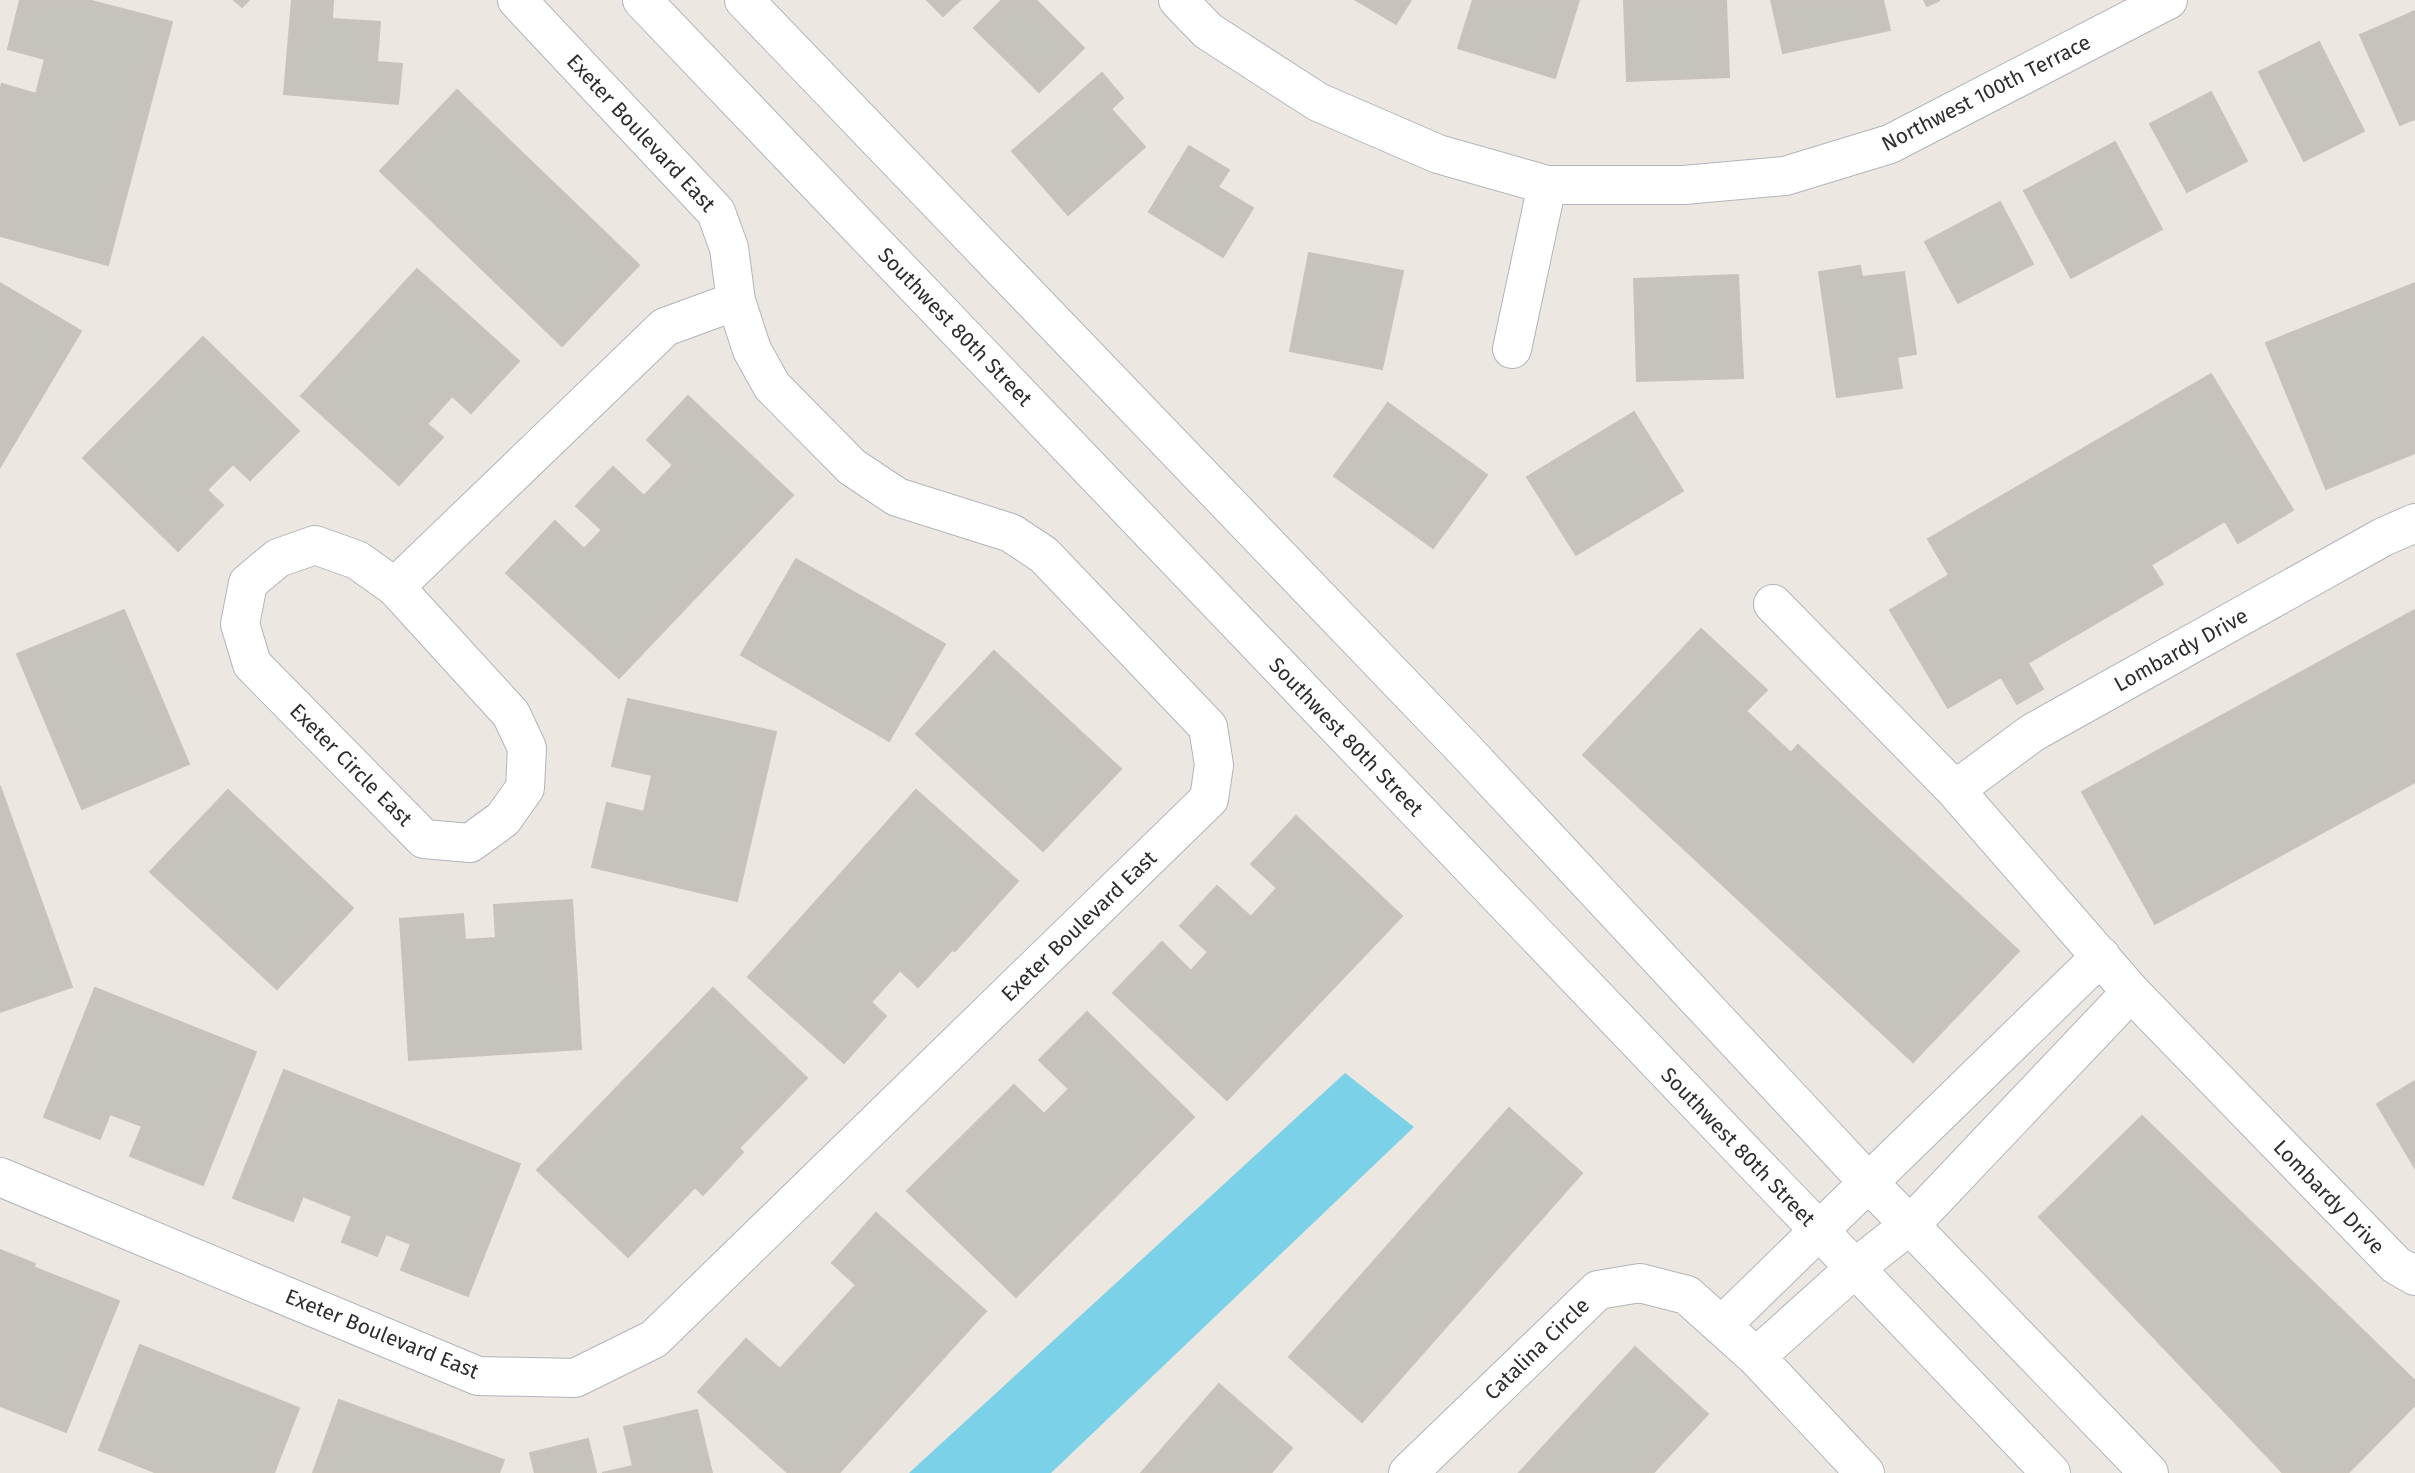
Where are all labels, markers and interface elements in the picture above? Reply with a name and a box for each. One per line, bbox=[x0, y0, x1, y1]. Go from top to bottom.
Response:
street label: Northwest 100th Terrace bbox=[1877, 29, 2095, 157]
street label: Exeter Boulevard East bbox=[561, 49, 721, 218]
street label: Southwest 80th Street bbox=[872, 242, 1038, 412]
street label: Lombardy Drive bbox=[2110, 602, 2252, 698]
street label: Southwest 80th Street bbox=[1263, 652, 1429, 822]
street label: Exeter Circle East bbox=[284, 698, 418, 832]
street label: Exeter Boulevard East bbox=[996, 845, 1163, 1007]
street label: Southwest 80th Street bbox=[1655, 1062, 1821, 1232]
street label: Lombardy Drive bbox=[2268, 1134, 2390, 1260]
street label: Exeter Boulevard East bbox=[281, 1283, 483, 1385]
street label: Catalina Circle bbox=[1479, 1293, 1595, 1405]

